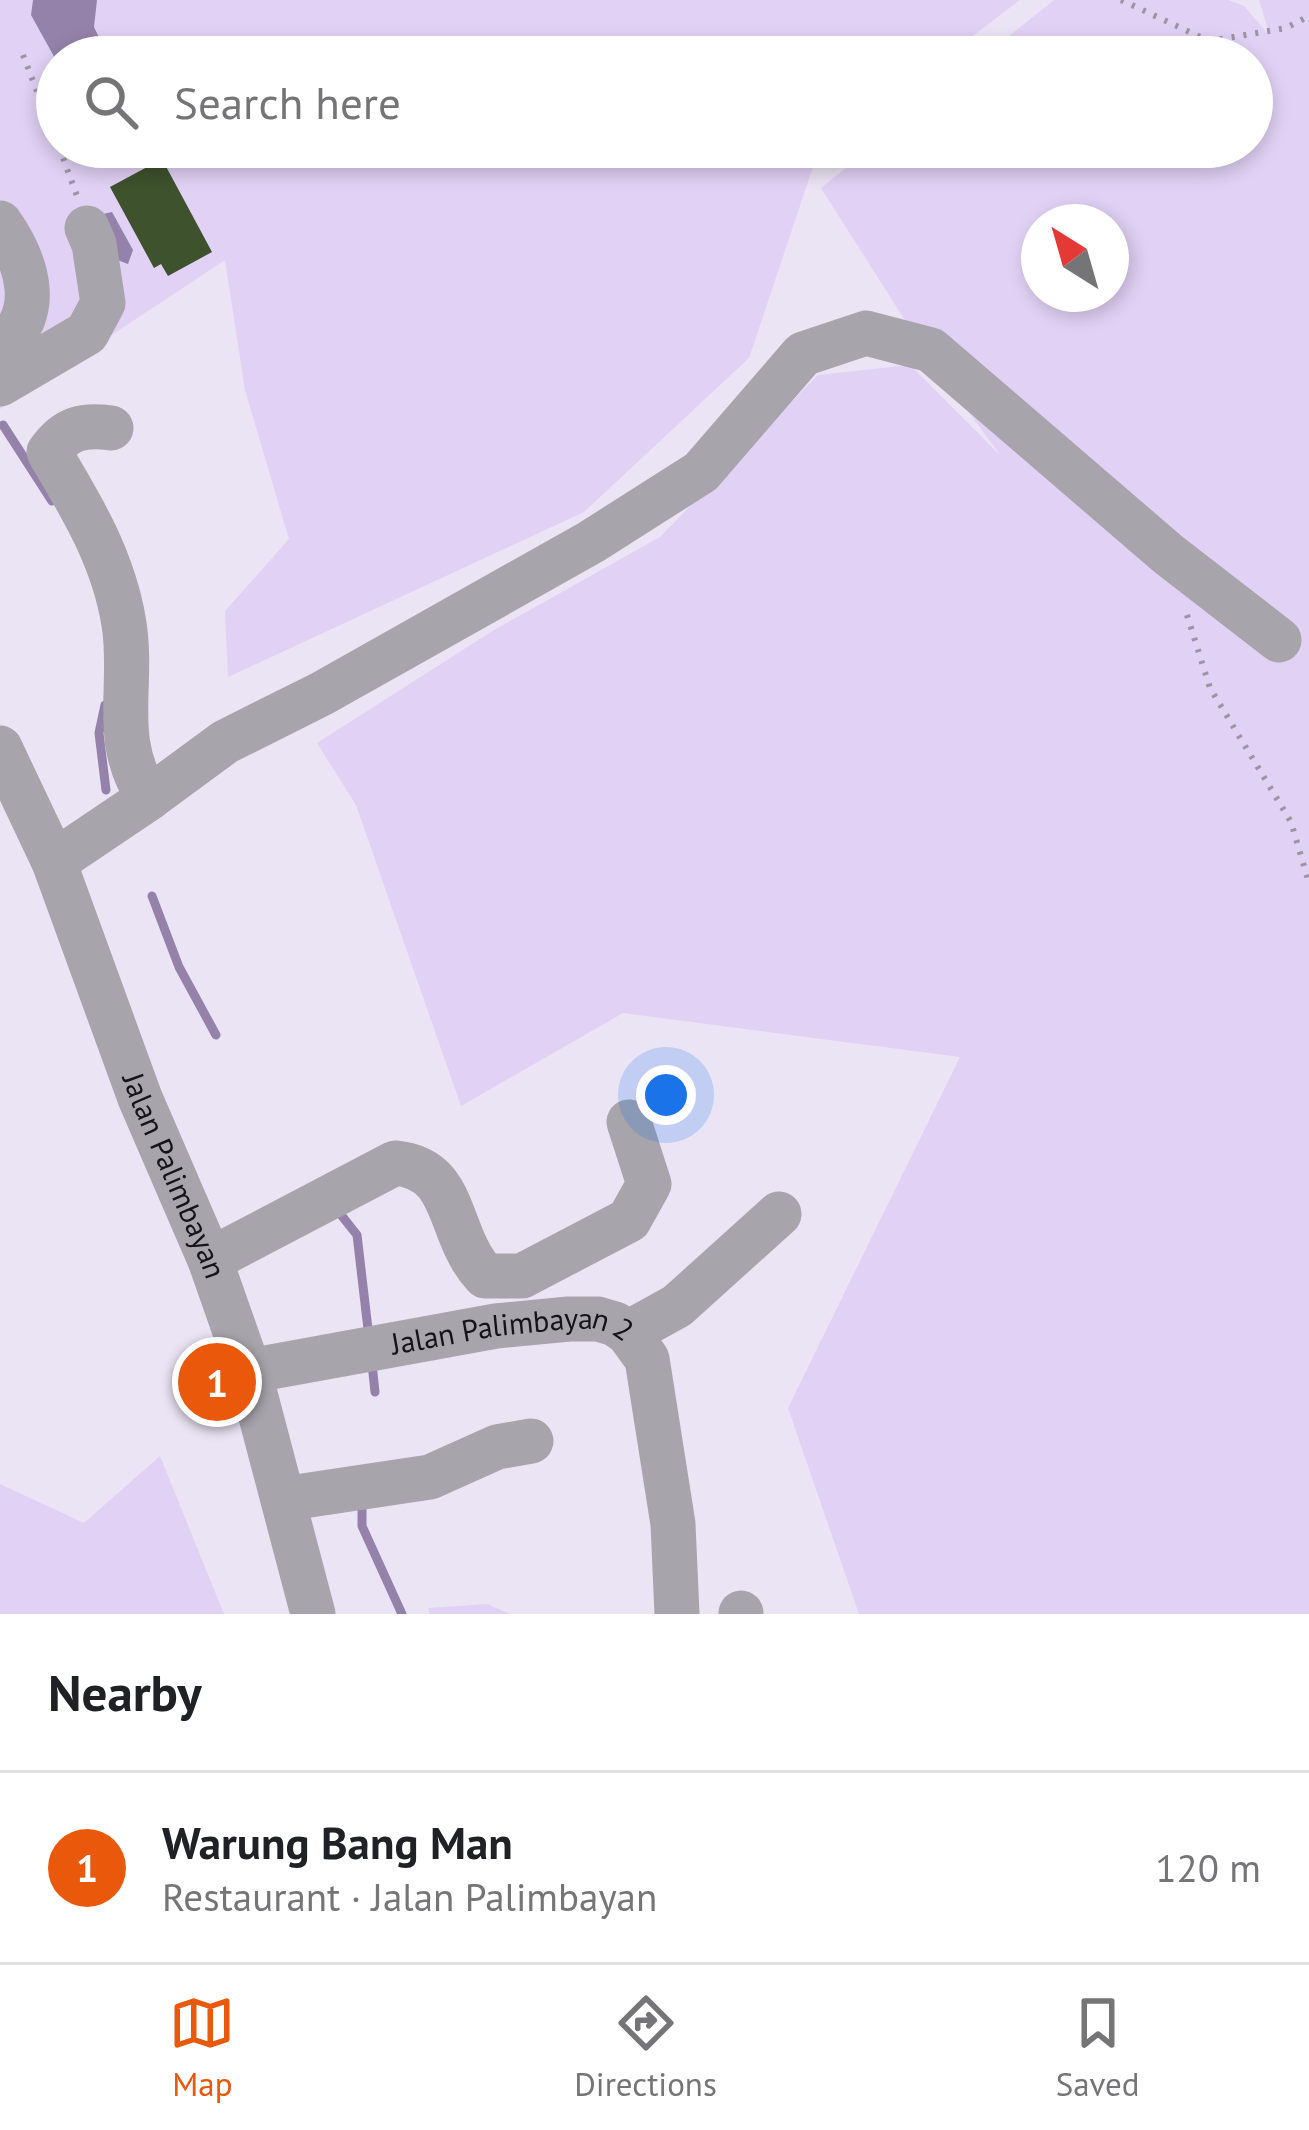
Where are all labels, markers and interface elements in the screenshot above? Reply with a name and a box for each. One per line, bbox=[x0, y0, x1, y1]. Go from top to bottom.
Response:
search box bbox=[36, 36, 1273, 168]
icon: search bbox=[78, 69, 144, 135]
text: Search here bbox=[174, 73, 401, 131]
north arrow bbox=[1021, 204, 1129, 312]
street label: Jalan Palimbayan bbox=[114, 1065, 236, 1283]
your location bbox=[636, 1065, 696, 1125]
street label: Jalan Palimbayan 2 bbox=[386, 1297, 642, 1363]
pin: 1 bbox=[178, 1337, 256, 1427]
text: Nearby bbox=[48, 1659, 202, 1725]
text: Warung Bang Man bbox=[162, 1813, 513, 1871]
text: 1 bbox=[76, 1842, 98, 1893]
text: 120 m bbox=[1155, 1842, 1261, 1893]
text: Restaurant · Jalan Palimbayan bbox=[162, 1871, 657, 1922]
tab: Map bbox=[169, 1990, 235, 2105]
tab: Directions bbox=[574, 1990, 717, 2105]
tab: Saved bbox=[1056, 1990, 1140, 2105]

